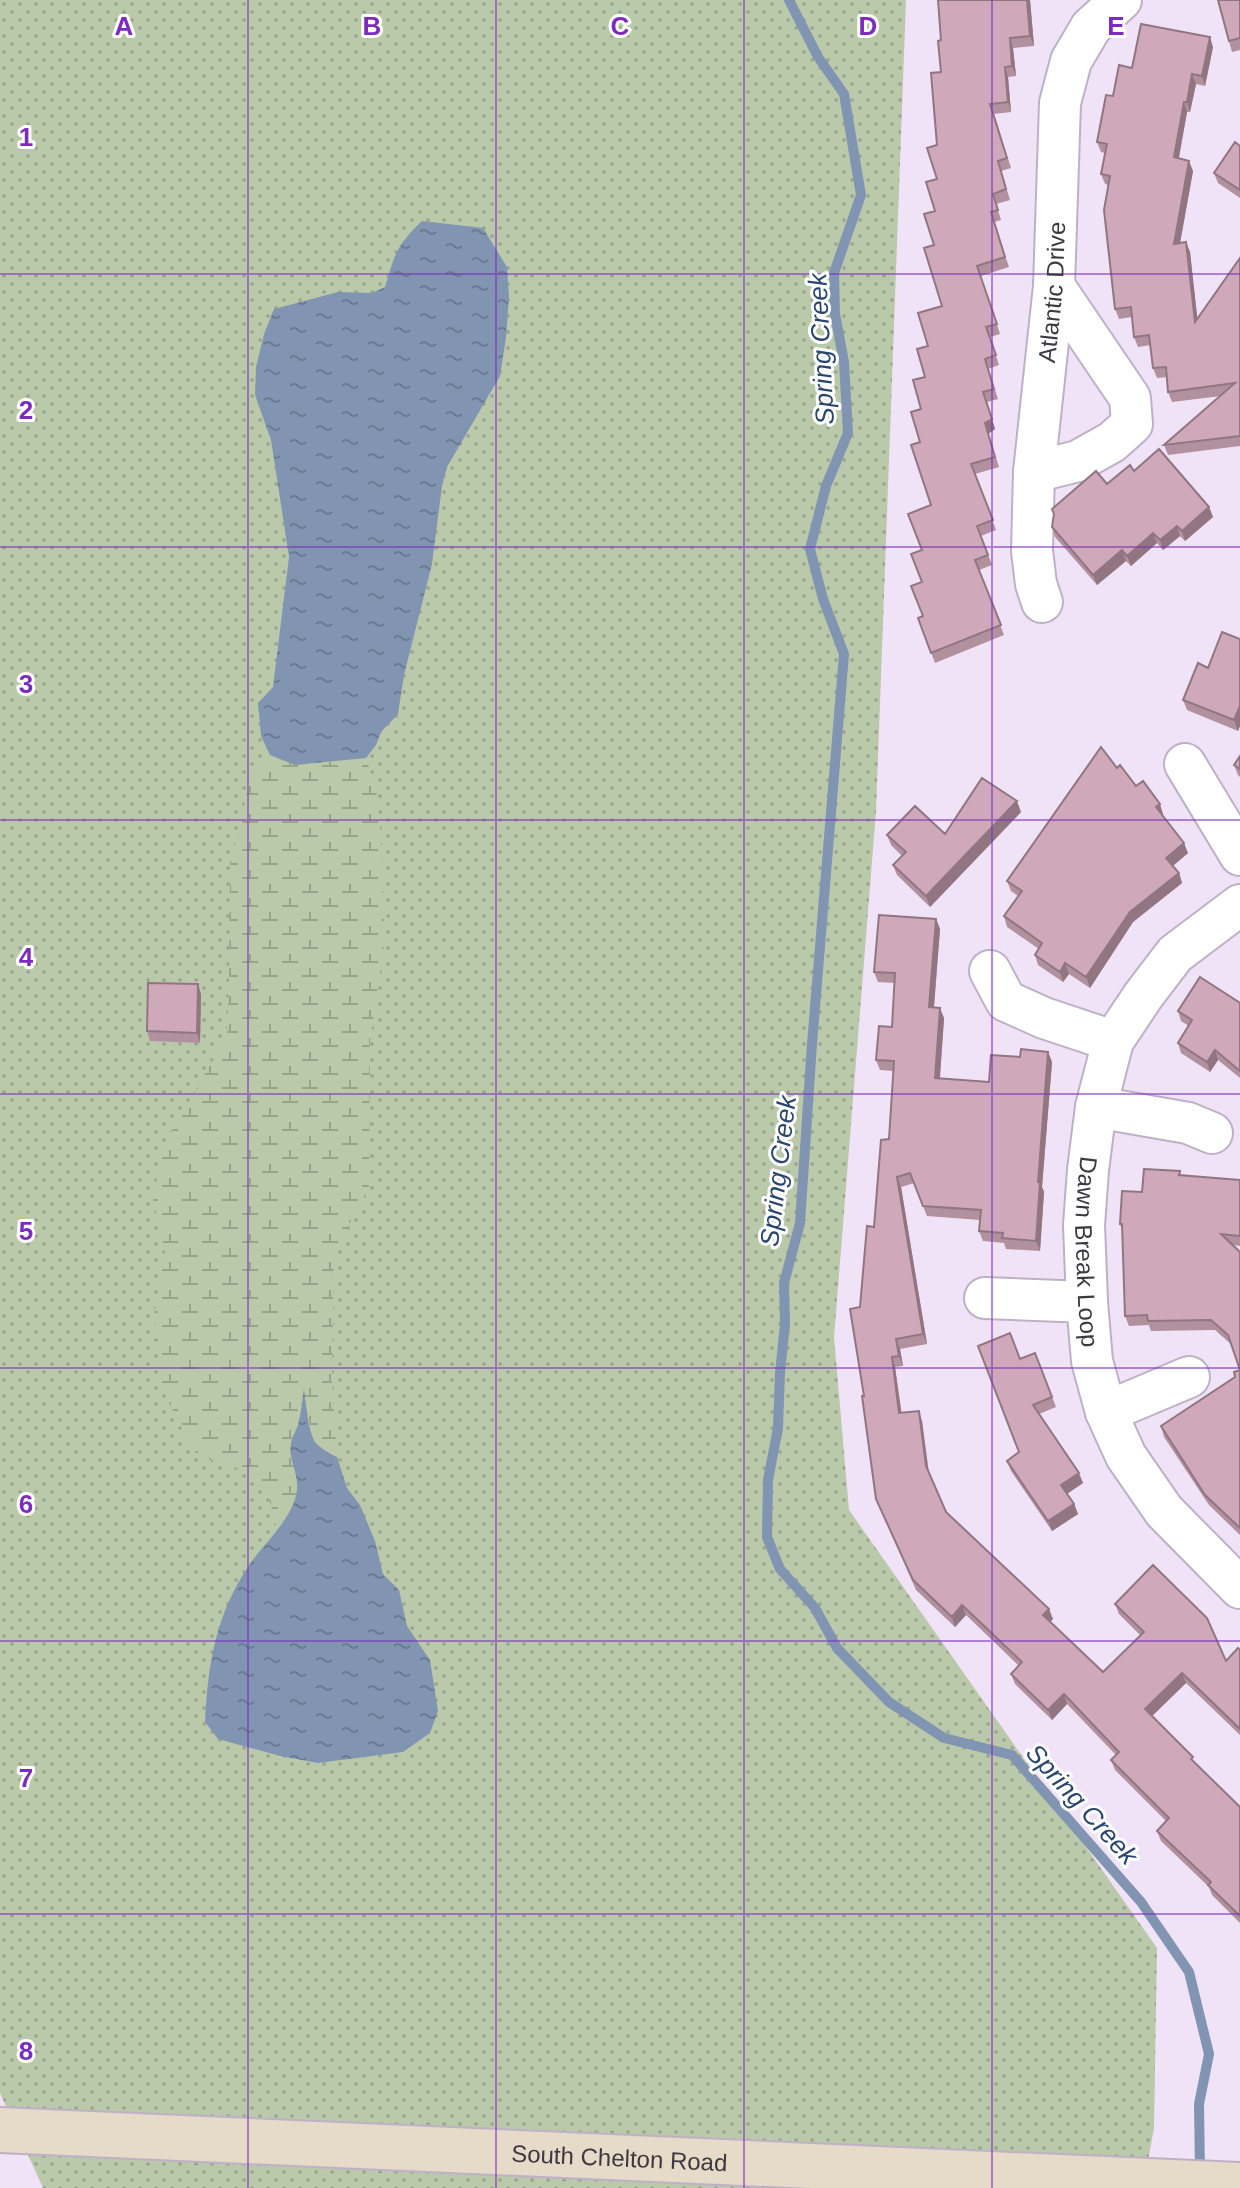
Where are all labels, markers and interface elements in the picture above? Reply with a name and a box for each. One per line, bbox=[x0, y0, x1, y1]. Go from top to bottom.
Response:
text: A bbox=[115, 11, 134, 41]
text: B bbox=[363, 11, 381, 41]
text: C bbox=[611, 11, 630, 41]
text: D bbox=[859, 11, 877, 41]
text: E bbox=[1107, 11, 1125, 41]
text: 1 bbox=[19, 122, 33, 152]
street label: Atlantic Drive bbox=[1032, 221, 1070, 364]
water label: Spring Creek bbox=[802, 270, 840, 426]
text: 2 bbox=[19, 395, 33, 425]
text: 3 bbox=[19, 669, 33, 699]
text: 4 bbox=[19, 942, 34, 972]
water label: Spring Creek bbox=[754, 1092, 802, 1248]
street label: Dawn Break Loop bbox=[1070, 1155, 1104, 1348]
text: 5 bbox=[19, 1216, 33, 1246]
text: 6 bbox=[19, 1489, 33, 1519]
water label: Spring Creek bbox=[1020, 1738, 1145, 1872]
text: 7 bbox=[19, 1763, 33, 1793]
text: 8 bbox=[19, 2036, 33, 2066]
street label: South Chelton Road bbox=[511, 2139, 728, 2176]

